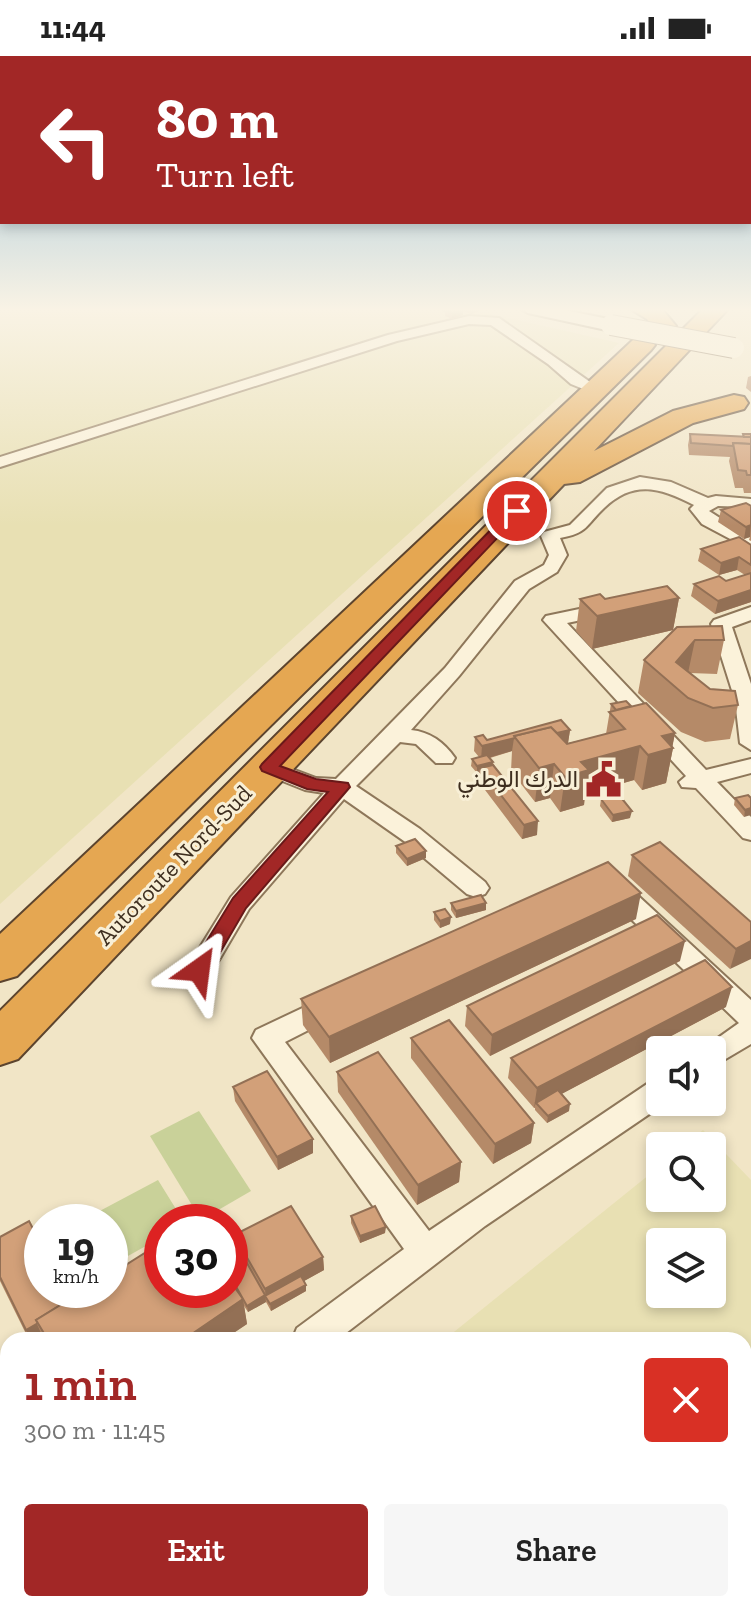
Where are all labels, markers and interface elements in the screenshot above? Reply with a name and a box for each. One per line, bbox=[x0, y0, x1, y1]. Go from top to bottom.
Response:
text: 11:44 bbox=[40, 10, 106, 46]
text: 80 m bbox=[156, 85, 278, 152]
icon: left bbox=[24, 88, 128, 192]
text: Turn left bbox=[156, 153, 294, 196]
pin bbox=[483, 477, 551, 545]
icon: arrive bbox=[495, 489, 539, 533]
public building icon: الدرك الوطني bbox=[585, 760, 623, 798]
place label: الدرك الوطني bbox=[457, 764, 578, 798]
street label: Autoroute Nord-Sud bbox=[90, 779, 258, 951]
position arrow bbox=[157, 928, 241, 1012]
map controls bbox=[646, 1036, 726, 1308]
button: sound bbox=[646, 1036, 726, 1116]
button: search bbox=[646, 1132, 726, 1212]
speed limit sign: 30 bbox=[144, 1204, 248, 1308]
text: 19 bbox=[57, 1222, 95, 1270]
button: layers bbox=[646, 1228, 726, 1308]
text: km/h bbox=[53, 1264, 99, 1288]
text: 1 min bbox=[24, 1355, 137, 1412]
button: close bbox=[644, 1358, 728, 1442]
text: 300 m · 11:45 bbox=[24, 1414, 166, 1446]
button: Exit bbox=[24, 1504, 368, 1596]
button: Share bbox=[384, 1504, 728, 1596]

